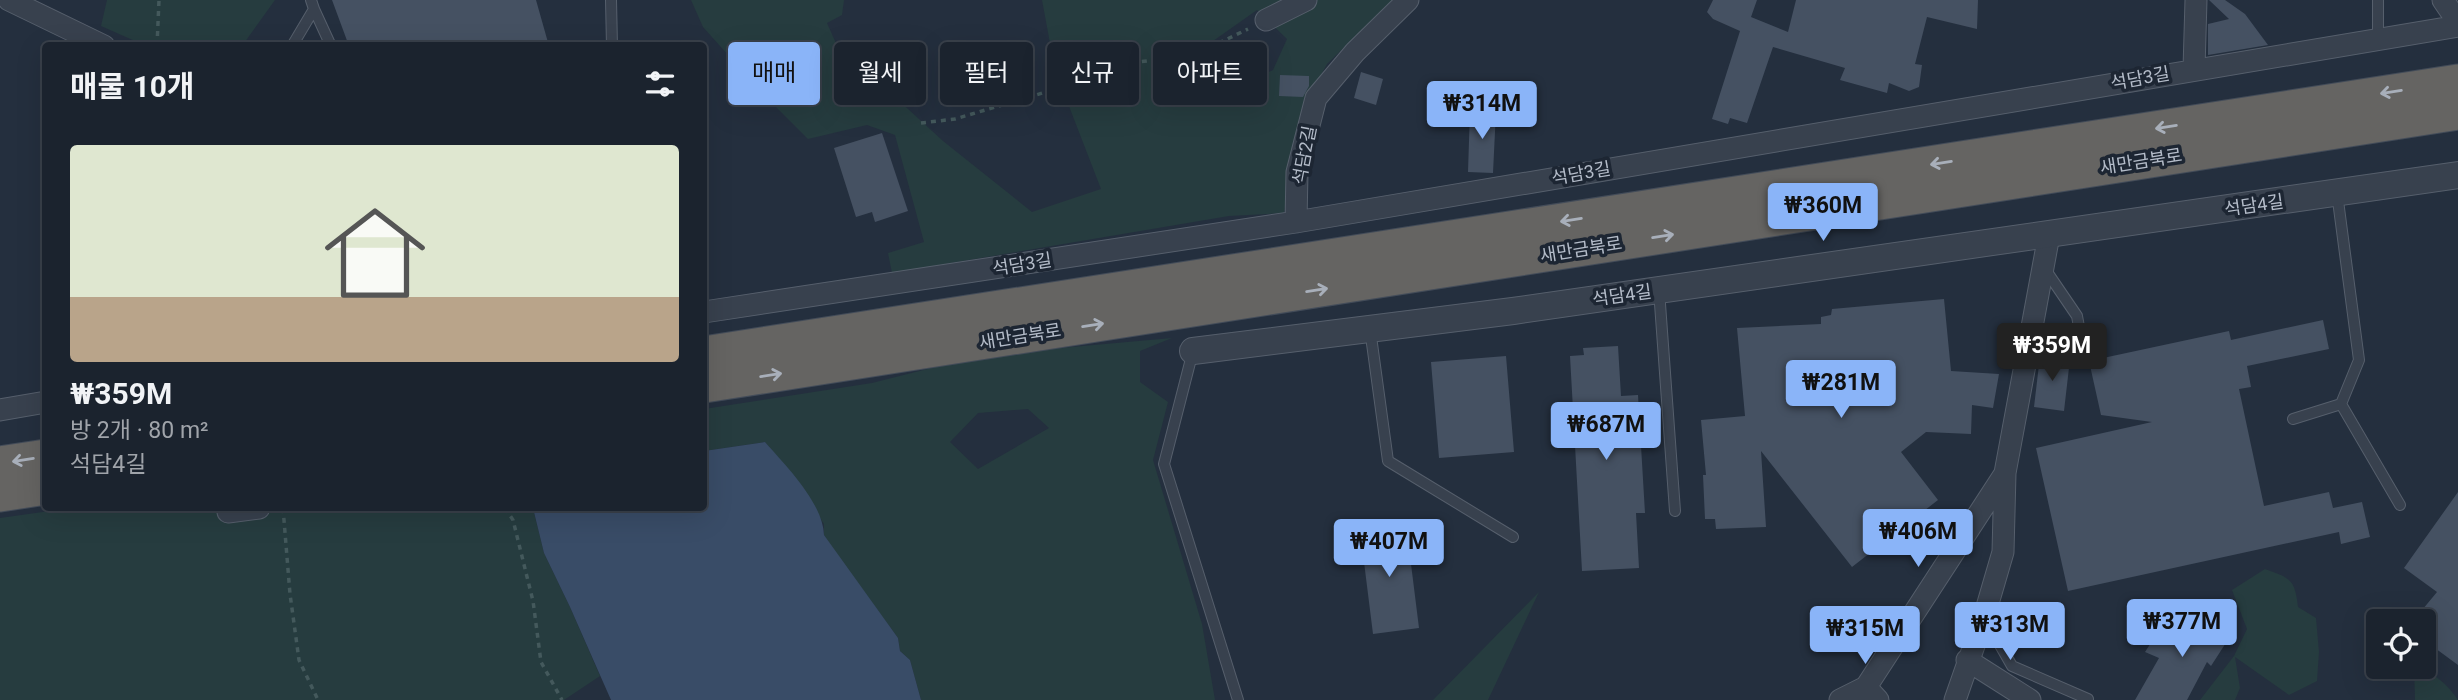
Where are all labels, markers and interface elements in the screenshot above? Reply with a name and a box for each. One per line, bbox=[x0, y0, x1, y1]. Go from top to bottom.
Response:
chip: 매매 bbox=[728, 42, 820, 105]
chip: 월세 bbox=[834, 42, 926, 105]
chip: 필터 bbox=[940, 42, 1033, 105]
chip: 신규 bbox=[1047, 42, 1139, 105]
chip: 아파트 bbox=[1153, 42, 1267, 105]
street label: 석담3길 bbox=[2109, 62, 2171, 94]
icon: filters bbox=[641, 65, 679, 103]
text: 매물 10개 bbox=[70, 69, 195, 104]
pin: ₩314M bbox=[1433, 82, 1531, 141]
one-way arrow bbox=[2380, 86, 2402, 99]
text: ₩314M bbox=[1443, 90, 1521, 117]
one-way arrow bbox=[2155, 121, 2178, 134]
street label: 석담2길 bbox=[1288, 124, 1320, 186]
street label: 새만금북로 bbox=[2098, 144, 2184, 178]
one-way arrow bbox=[1930, 156, 1953, 169]
street label: 석담3길 bbox=[1550, 157, 1612, 189]
pin: ₩360M bbox=[1774, 184, 1872, 243]
icon: home bbox=[312, 190, 438, 316]
street label: 석담4길 bbox=[2223, 190, 2285, 220]
text: ₩360M bbox=[1784, 192, 1862, 219]
one-way arrow bbox=[1560, 214, 1583, 227]
one-way arrow bbox=[1651, 229, 1674, 242]
street label: 새만금북로 bbox=[1538, 232, 1624, 266]
street label: 석담3길 bbox=[991, 249, 1053, 279]
street label: 석담4길 bbox=[1591, 280, 1653, 310]
one-way arrow bbox=[1305, 283, 1328, 296]
one-way arrow bbox=[1081, 318, 1103, 331]
street label: 새만금북로 bbox=[977, 319, 1063, 353]
pin: ₩359M bbox=[2003, 324, 2101, 383]
text: ₩359M bbox=[2013, 332, 2091, 359]
pin: ₩281M bbox=[1792, 360, 1890, 420]
one-way arrow bbox=[759, 368, 782, 381]
text: ₩281M bbox=[1802, 369, 1880, 396]
text: ₩359M bbox=[70, 376, 172, 411]
pin: ₩687M bbox=[1557, 402, 1655, 462]
text: ₩687M bbox=[1567, 411, 1645, 438]
text: 방 2개 · 80 m² bbox=[70, 417, 209, 444]
text: 석담4길 bbox=[70, 451, 146, 478]
one-way arrow bbox=[12, 454, 35, 467]
pin: ₩406M bbox=[1869, 510, 1967, 569]
text: ₩406M bbox=[1879, 518, 1957, 545]
pin: ₩407M bbox=[1340, 520, 1438, 579]
text: ₩407M bbox=[1350, 528, 1428, 555]
pin: ₩377M bbox=[2133, 600, 2231, 659]
pin: ₩313M bbox=[1961, 602, 2059, 662]
pin: ₩315M bbox=[1816, 606, 1914, 666]
text: ₩377M bbox=[2143, 608, 2221, 635]
map controls bbox=[2366, 609, 2436, 679]
button: locate bbox=[2366, 609, 2436, 679]
text: ₩313M bbox=[1971, 611, 2049, 638]
text: ₩315M bbox=[1826, 615, 1904, 642]

